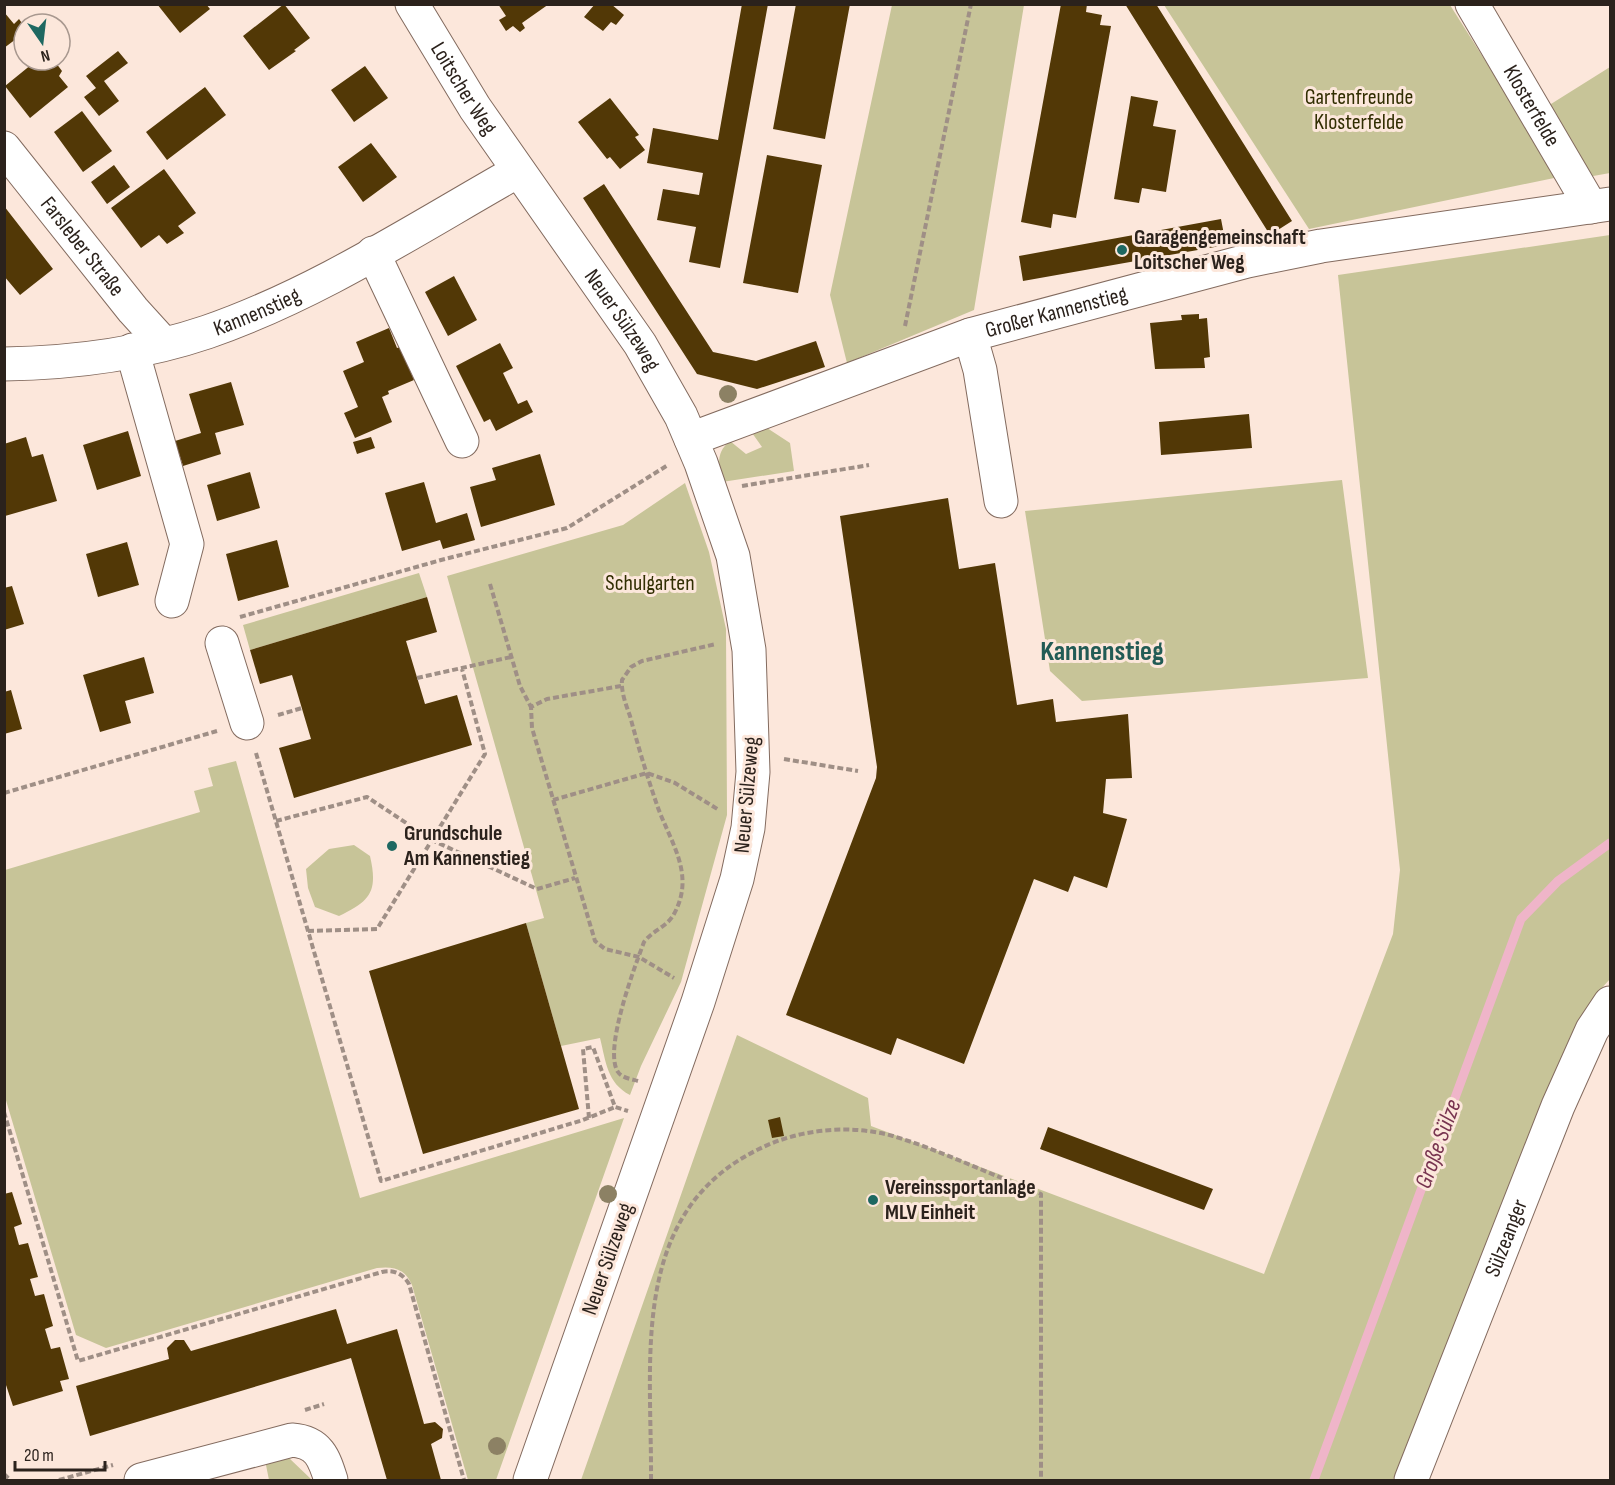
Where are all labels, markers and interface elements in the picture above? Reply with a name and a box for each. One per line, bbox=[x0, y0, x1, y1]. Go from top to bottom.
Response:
north arrow bbox=[12, 12, 72, 72]
street label: Loitscher Weg bbox=[425, 37, 503, 140]
text: N bbox=[39, 45, 52, 65]
street label: Klosterfelde bbox=[1497, 60, 1566, 151]
park label: Gartenfreunde Klosterfelde bbox=[1305, 84, 1413, 136]
street label: Farsleber Straße bbox=[35, 191, 130, 302]
place label: Garagengemeinschaft Loitscher Weg bbox=[1134, 224, 1306, 276]
marker: Garagengemeinschaft Loitscher Weg bbox=[1115, 243, 1129, 257]
street label: Neuer Sülzeweg bbox=[578, 264, 666, 376]
street label: Großer Kannenstieg bbox=[982, 280, 1130, 344]
street label: Kannenstieg bbox=[210, 281, 305, 342]
park label: Schulgarten bbox=[605, 570, 695, 597]
district label: Kannenstieg bbox=[1040, 635, 1164, 668]
street label: Neuer Sülzeweg bbox=[728, 735, 766, 854]
place label: Grundschule Am Kannenstieg bbox=[403, 820, 530, 872]
marker: Grundschule Am Kannenstieg bbox=[385, 839, 399, 853]
water label: Große Sülze bbox=[1409, 1096, 1467, 1192]
place label: Vereinssportanlage MLV Einheit bbox=[885, 1174, 1036, 1226]
marker: Vereinssportanlage MLV Einheit bbox=[866, 1193, 880, 1207]
street label: Sülzeanger bbox=[1479, 1195, 1533, 1281]
street label: Neuer Sülzeweg bbox=[576, 1199, 640, 1319]
scale bar bbox=[15, 1434, 105, 1472]
text: 20 m bbox=[24, 1445, 54, 1466]

